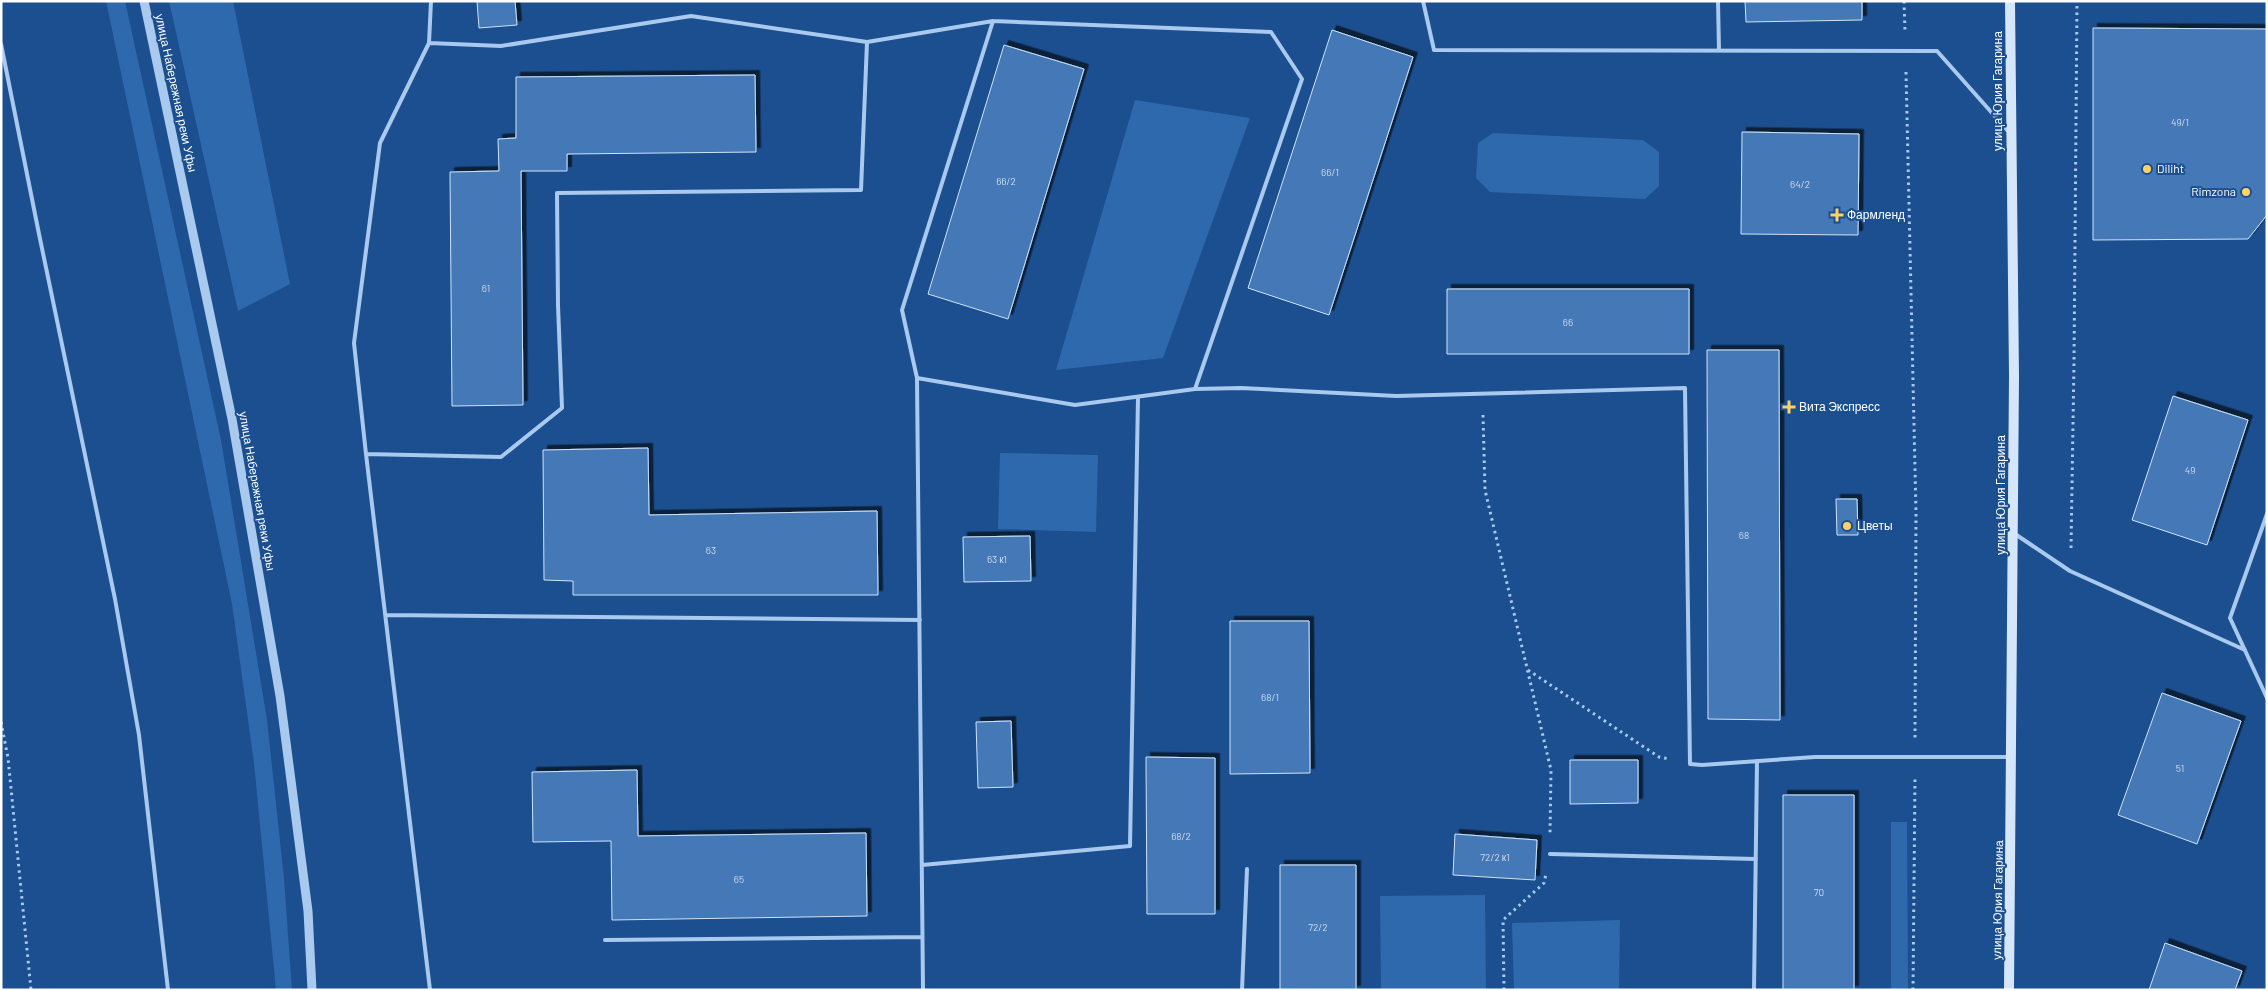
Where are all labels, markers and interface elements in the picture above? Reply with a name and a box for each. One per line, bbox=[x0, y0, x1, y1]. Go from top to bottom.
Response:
street label: улица Набережная реки Уфы bbox=[152, 12, 201, 173]
street label: улица Юрия Гагарина bbox=[1990, 31, 2005, 151]
house number: 49/1 bbox=[2171, 116, 2189, 128]
place label: Diliht bbox=[2157, 161, 2184, 175]
marker: Diliht bbox=[2141, 163, 2153, 175]
house number: 66/1 bbox=[1321, 166, 1339, 178]
house number: 66/2 bbox=[996, 175, 1016, 187]
house number: 64/2 bbox=[1790, 178, 1810, 190]
place label: Rimzona bbox=[2191, 184, 2236, 198]
marker: Rimzona bbox=[2240, 186, 2252, 198]
place label: Фармленд bbox=[1847, 207, 1905, 222]
marker: Фармленд bbox=[1831, 209, 1843, 221]
house number: 61 bbox=[482, 282, 490, 294]
house number: 66 bbox=[1563, 316, 1573, 328]
place label: Вита Экспресс bbox=[1799, 399, 1880, 414]
marker: Вита Экспресс bbox=[1783, 401, 1795, 413]
street label: улица Набережная реки Уфы bbox=[236, 410, 279, 572]
street label: улица Юрия Гагарина bbox=[1993, 435, 2008, 555]
house number: 49 bbox=[2185, 464, 2195, 476]
place label: Цветы bbox=[1857, 518, 1893, 533]
marker: Цветы bbox=[1841, 520, 1853, 532]
house number: 68 bbox=[1739, 529, 1749, 541]
house number: 63 bbox=[706, 544, 716, 556]
house number: 63 к1 bbox=[987, 553, 1007, 565]
house number: 68/1 bbox=[1261, 691, 1279, 703]
house number: 51 bbox=[2176, 762, 2184, 774]
house number: 68/2 bbox=[1171, 830, 1191, 842]
street label: улица Юрия Гагарина bbox=[1989, 840, 2006, 960]
house number: 72/2 к1 bbox=[1480, 851, 1510, 863]
house number: 65 bbox=[734, 873, 744, 885]
house number: 70 bbox=[1814, 886, 1824, 898]
house number: 72/2 bbox=[1308, 921, 1328, 933]

